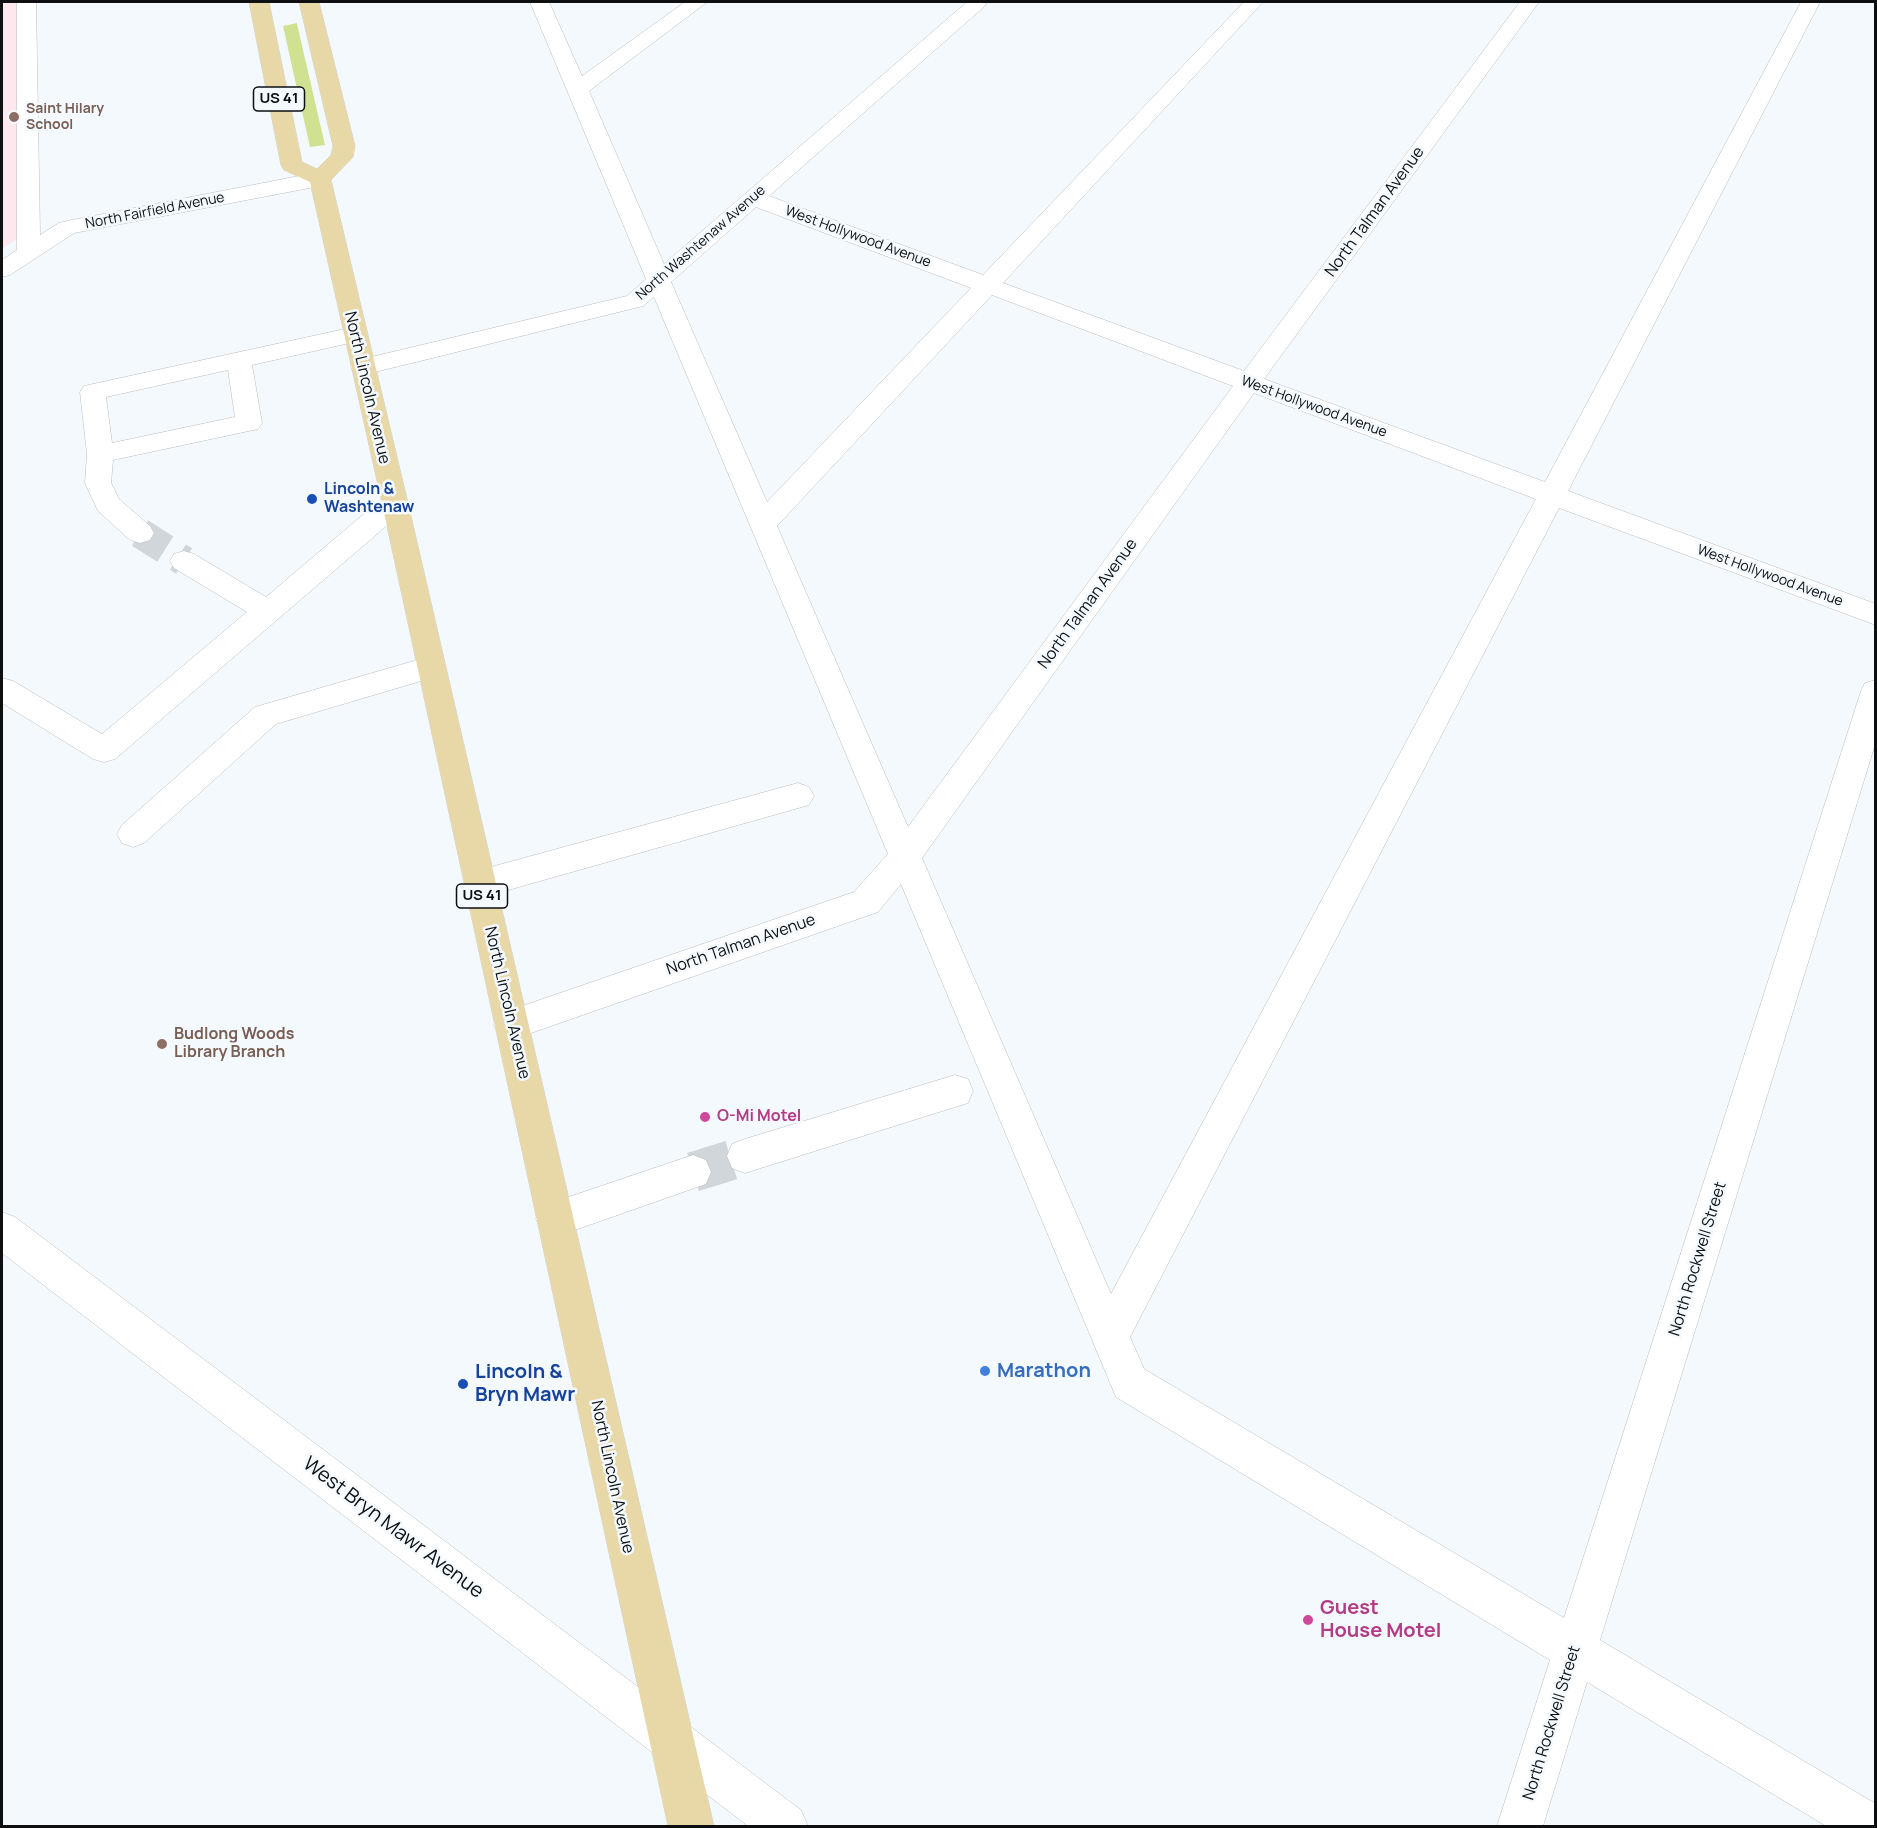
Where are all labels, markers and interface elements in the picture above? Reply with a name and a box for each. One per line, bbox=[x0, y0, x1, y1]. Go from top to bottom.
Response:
road number: US 41 bbox=[254, 87, 304, 111]
place label: Saint Hilary School bbox=[26, 101, 104, 134]
marker: Saint Hilary School bbox=[7, 110, 21, 124]
street label: North Talman Avenue bbox=[1321, 143, 1429, 281]
street label: North Washtenaw Avenue bbox=[633, 182, 769, 304]
street label: North Fairfield Avenue bbox=[84, 189, 226, 233]
street label: West Hollywood Avenue bbox=[783, 203, 933, 271]
street label: North Lincoln Avenue bbox=[340, 310, 394, 466]
street label: West Hollywood Avenue bbox=[1239, 373, 1389, 441]
place label: Lincoln & Washtenaw bbox=[324, 480, 414, 518]
marker: Lincoln & Washtenaw bbox=[305, 492, 319, 506]
street label: North Talman Avenue bbox=[1034, 535, 1142, 673]
street label: West Hollywood Avenue bbox=[1695, 542, 1845, 610]
road number: US 41 bbox=[456, 884, 508, 908]
street label: North Talman Avenue bbox=[664, 910, 818, 980]
street label: North Lincoln Avenue bbox=[480, 925, 534, 1081]
place label: Budlong Woods Library Branch bbox=[174, 1025, 294, 1063]
marker: Budlong Woods Library Branch bbox=[155, 1037, 169, 1051]
place label: O-Mi Motel bbox=[717, 1107, 801, 1127]
marker: O-Mi Motel bbox=[698, 1110, 712, 1124]
street label: North Rockwell Street bbox=[1665, 1179, 1731, 1339]
place label: Marathon bbox=[997, 1359, 1091, 1383]
place label: Lincoln & Bryn Mawr bbox=[475, 1360, 575, 1407]
marker: Marathon bbox=[978, 1364, 992, 1378]
marker: Lincoln & Bryn Mawr bbox=[456, 1377, 470, 1391]
street label: North Lincoln Avenue bbox=[586, 1399, 638, 1555]
street label: West Bryn Mawr Avenue bbox=[298, 1452, 488, 1604]
place label: Guest House Motel bbox=[1320, 1596, 1441, 1643]
marker: Guest House Motel bbox=[1301, 1613, 1315, 1627]
street label: North Rockwell Street bbox=[1519, 1643, 1585, 1803]

